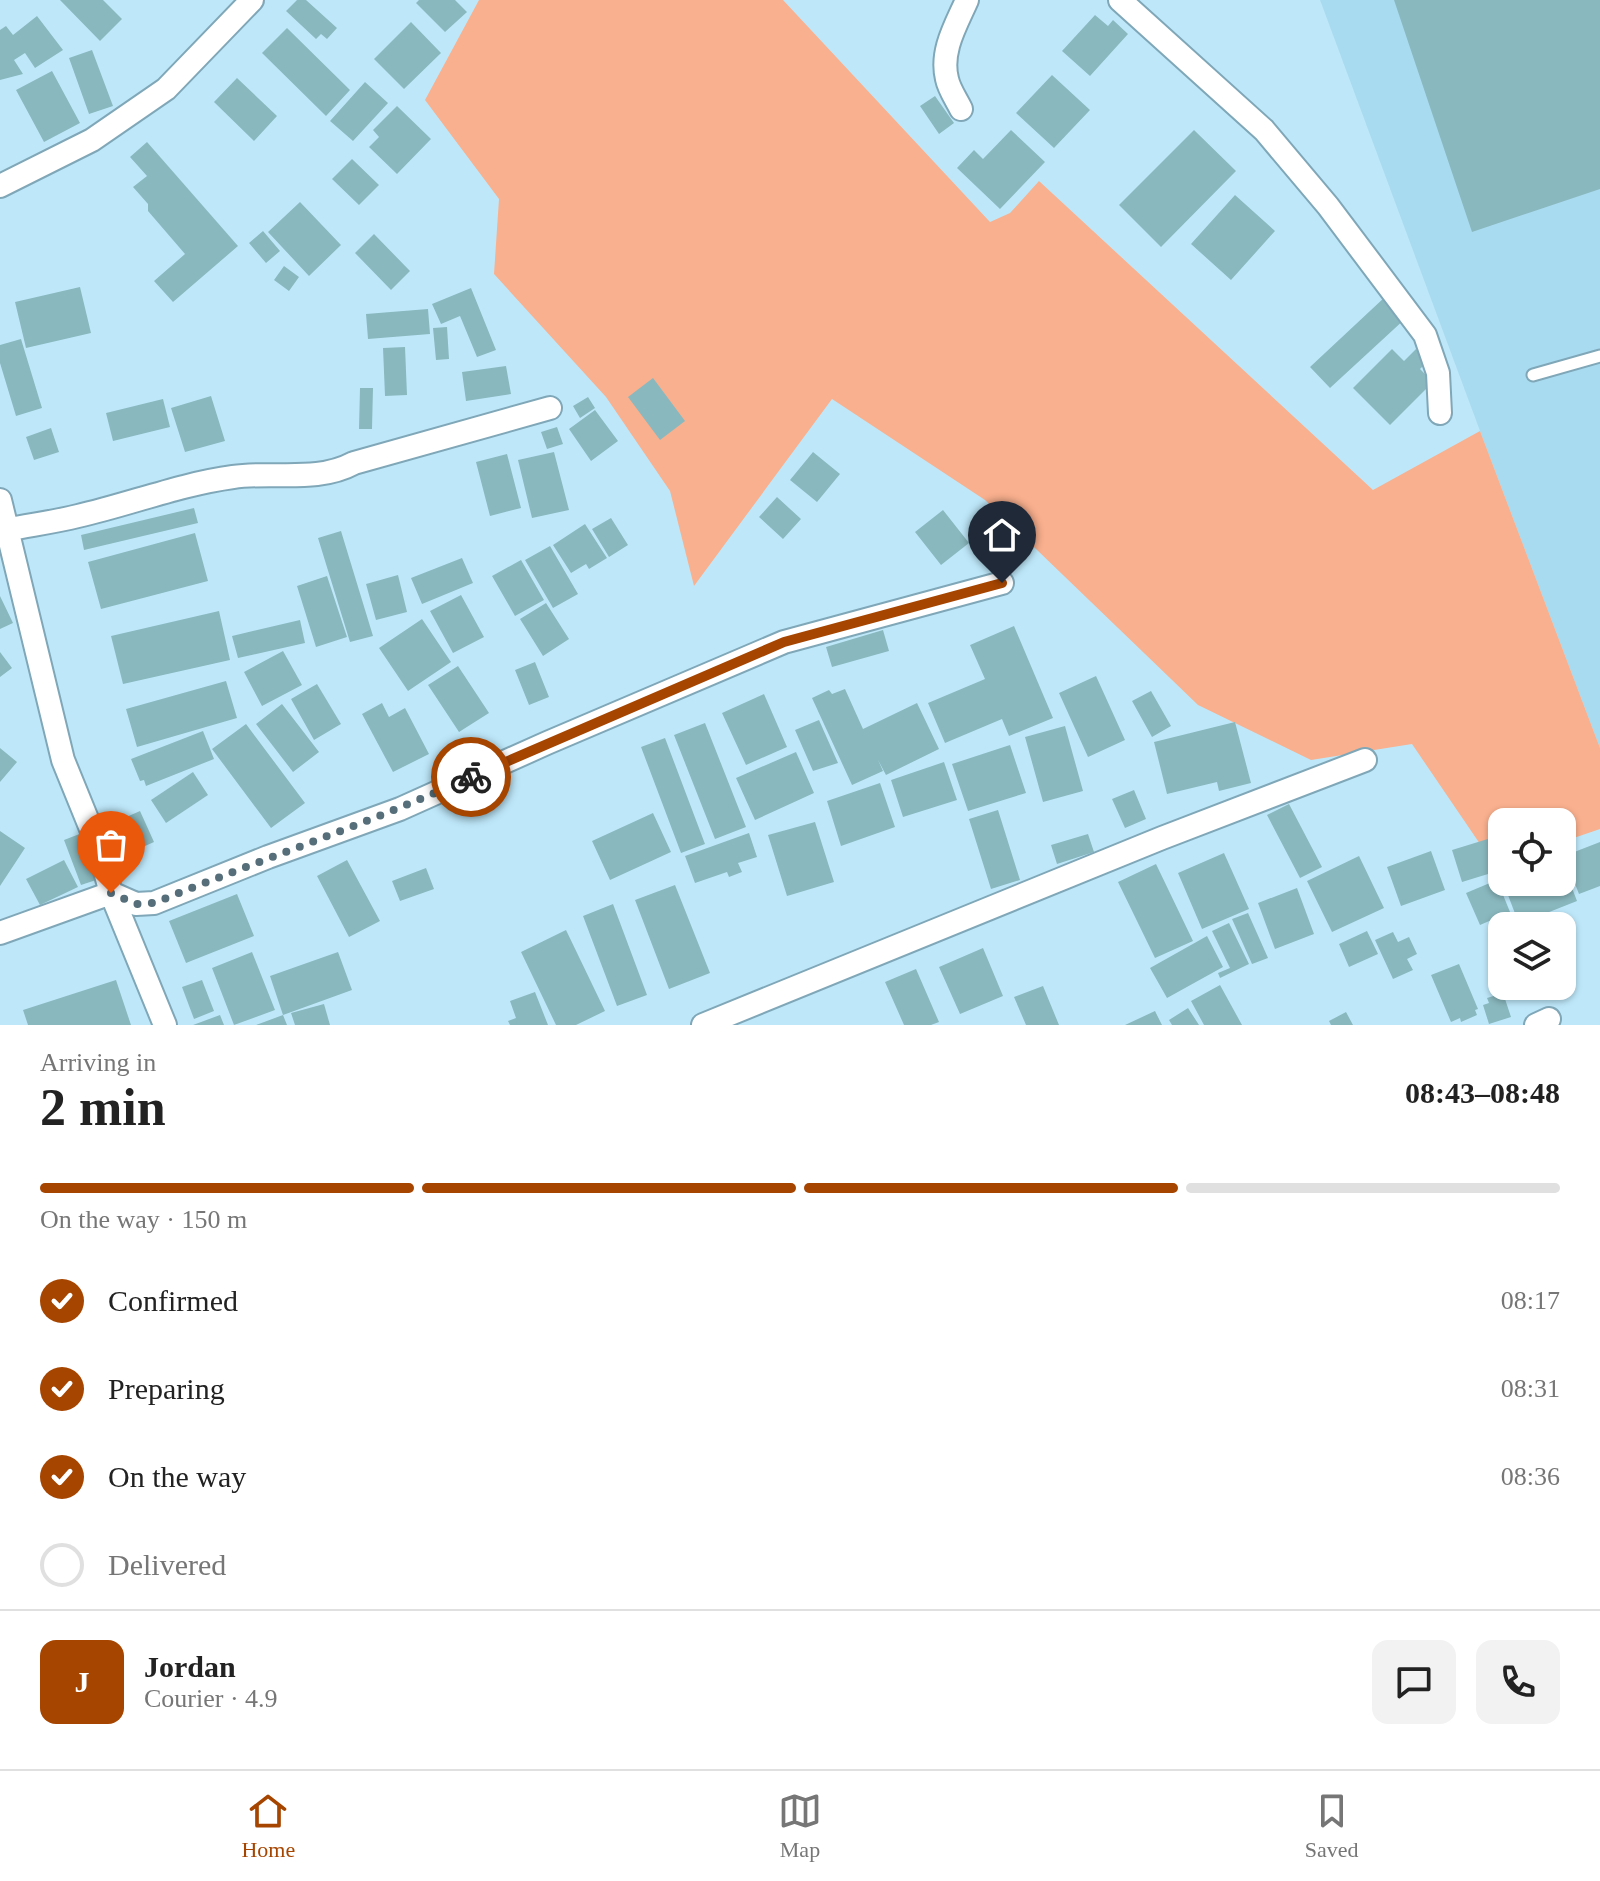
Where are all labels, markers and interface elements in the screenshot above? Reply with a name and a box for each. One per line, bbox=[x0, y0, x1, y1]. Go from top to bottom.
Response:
pin bbox=[968, 501, 1036, 583]
icon: home bbox=[980, 513, 1024, 557]
courier bbox=[431, 737, 511, 817]
icon: bike bbox=[449, 755, 493, 799]
map controls bbox=[1488, 808, 1576, 1000]
button: locate bbox=[1488, 808, 1576, 896]
pin bbox=[77, 811, 145, 893]
icon: bag bbox=[89, 823, 133, 867]
button: layers bbox=[1488, 912, 1576, 1000]
text: Arriving in bbox=[40, 1048, 156, 1077]
text: 08:43–08:48 bbox=[1405, 1076, 1560, 1109]
text: 2 min bbox=[40, 1079, 166, 1136]
text: On the way · 150 m bbox=[40, 1205, 247, 1234]
icon: check bbox=[40, 1279, 84, 1323]
text: Confirmed bbox=[108, 1284, 238, 1317]
text: 08:17 bbox=[1501, 1286, 1560, 1315]
icon: check bbox=[40, 1367, 84, 1411]
text: Preparing bbox=[108, 1372, 225, 1405]
text: 08:31 bbox=[1501, 1374, 1560, 1403]
icon: check bbox=[40, 1455, 84, 1499]
text: On the way bbox=[108, 1460, 246, 1493]
text: 08:36 bbox=[1501, 1462, 1560, 1491]
text: Delivered bbox=[108, 1548, 226, 1581]
button: chat bbox=[1372, 1640, 1456, 1724]
button: phone bbox=[1476, 1640, 1560, 1724]
text: Jordan bbox=[144, 1650, 236, 1683]
text: J bbox=[75, 1665, 90, 1698]
text: Courier · 4.9 bbox=[144, 1684, 278, 1713]
tab: Home bbox=[241, 1789, 295, 1863]
tab: Map bbox=[778, 1789, 822, 1863]
tab: Saved bbox=[1305, 1789, 1359, 1863]

